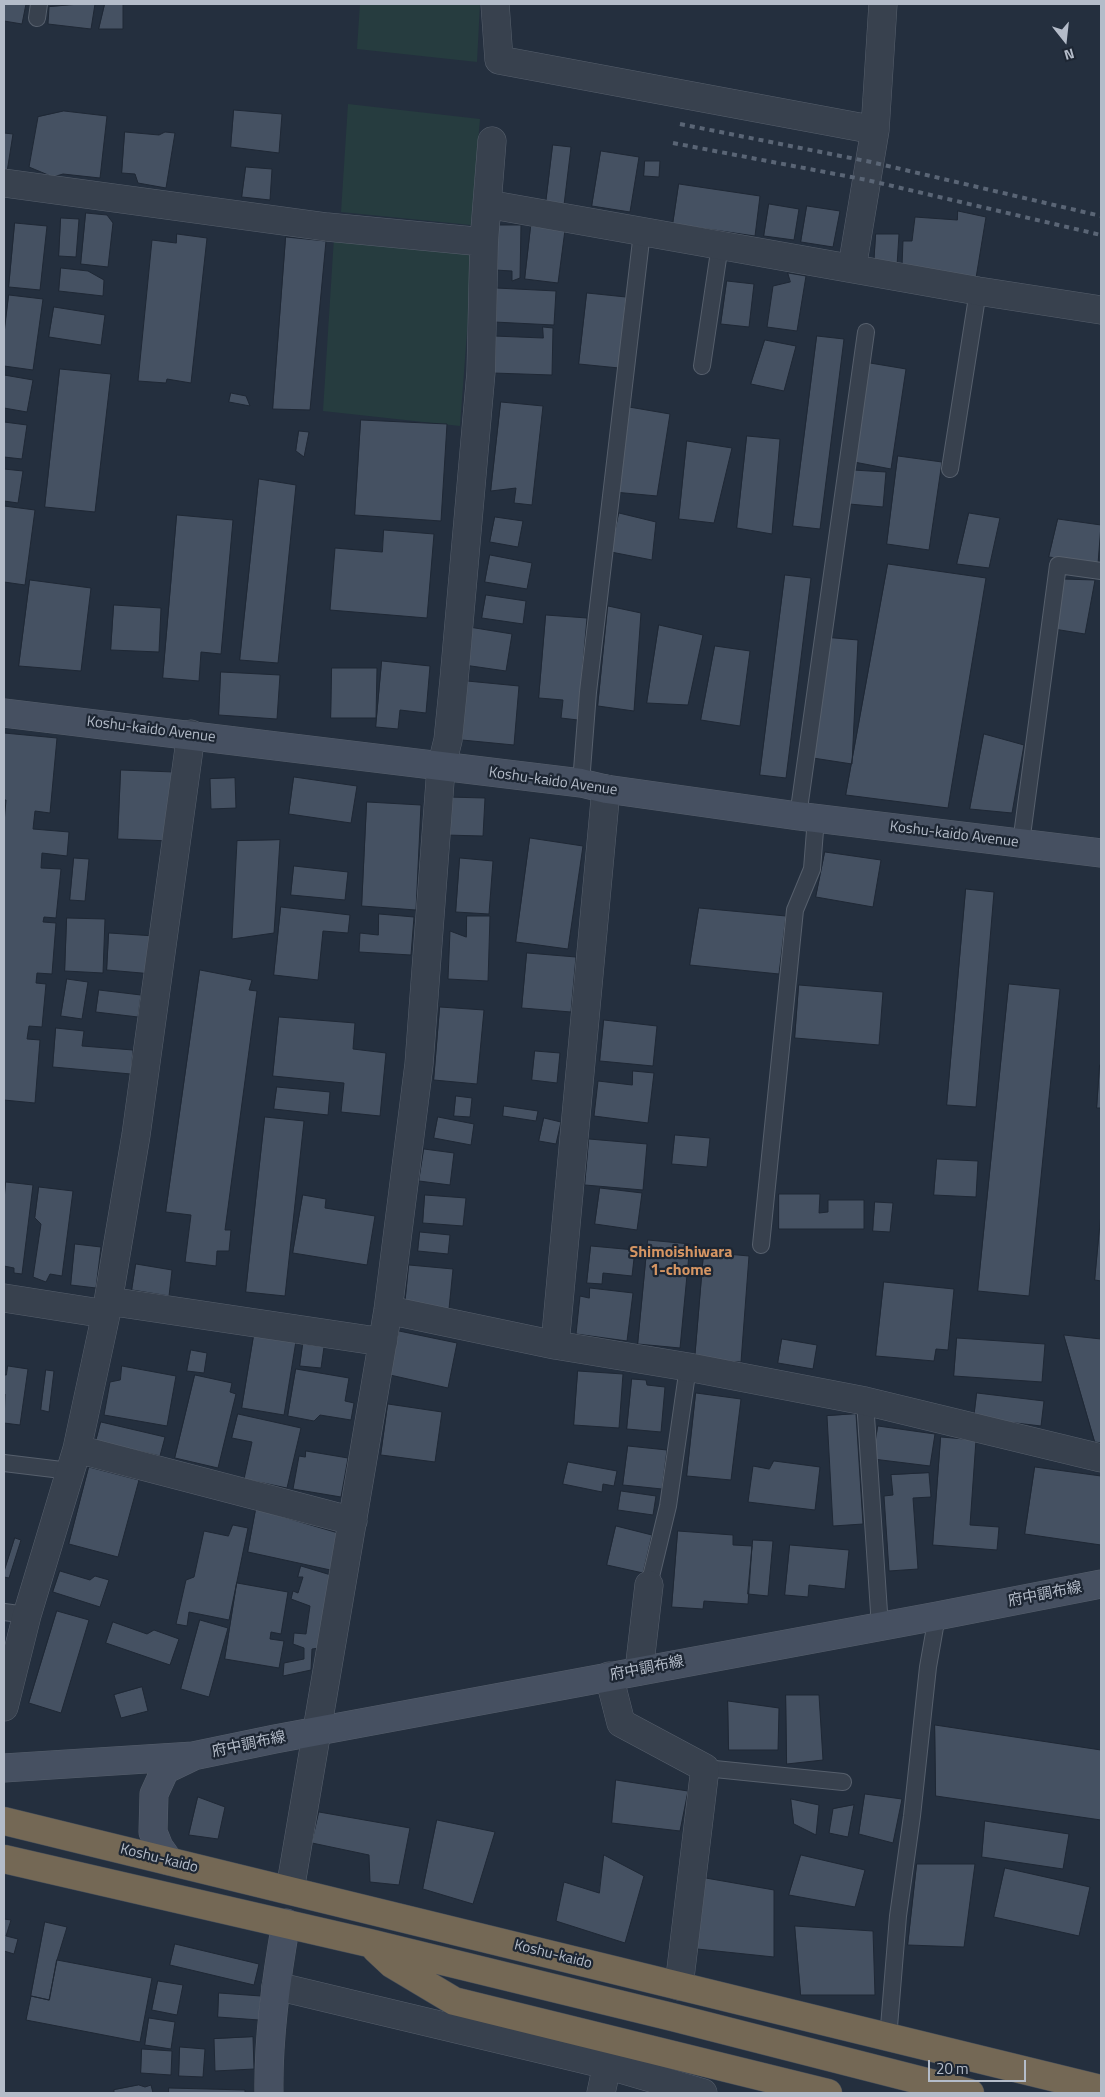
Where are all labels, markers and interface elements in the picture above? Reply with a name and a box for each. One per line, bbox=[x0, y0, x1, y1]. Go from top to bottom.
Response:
north arrow bbox=[1040, 15, 1090, 65]
text: N bbox=[1062, 43, 1077, 66]
street label: Koshu-kaido Avenue bbox=[85, 713, 217, 747]
street label: Koshu-kaido Avenue bbox=[487, 764, 619, 800]
street label: Koshu-kaido Avenue bbox=[888, 818, 1020, 852]
district label: Shimoishiwara 1-chome bbox=[630, 1243, 732, 1281]
street label: 府中調布線 bbox=[1006, 1579, 1084, 1611]
street label: 府中調布線 bbox=[608, 1653, 686, 1685]
street label: 府中調布線 bbox=[210, 1728, 288, 1762]
street label: Koshu-kaido bbox=[118, 1841, 200, 1877]
street label: Koshu-kaido bbox=[512, 1937, 594, 1973]
scale bar bbox=[930, 2050, 1028, 2082]
text: 20 m bbox=[936, 2057, 969, 2080]

